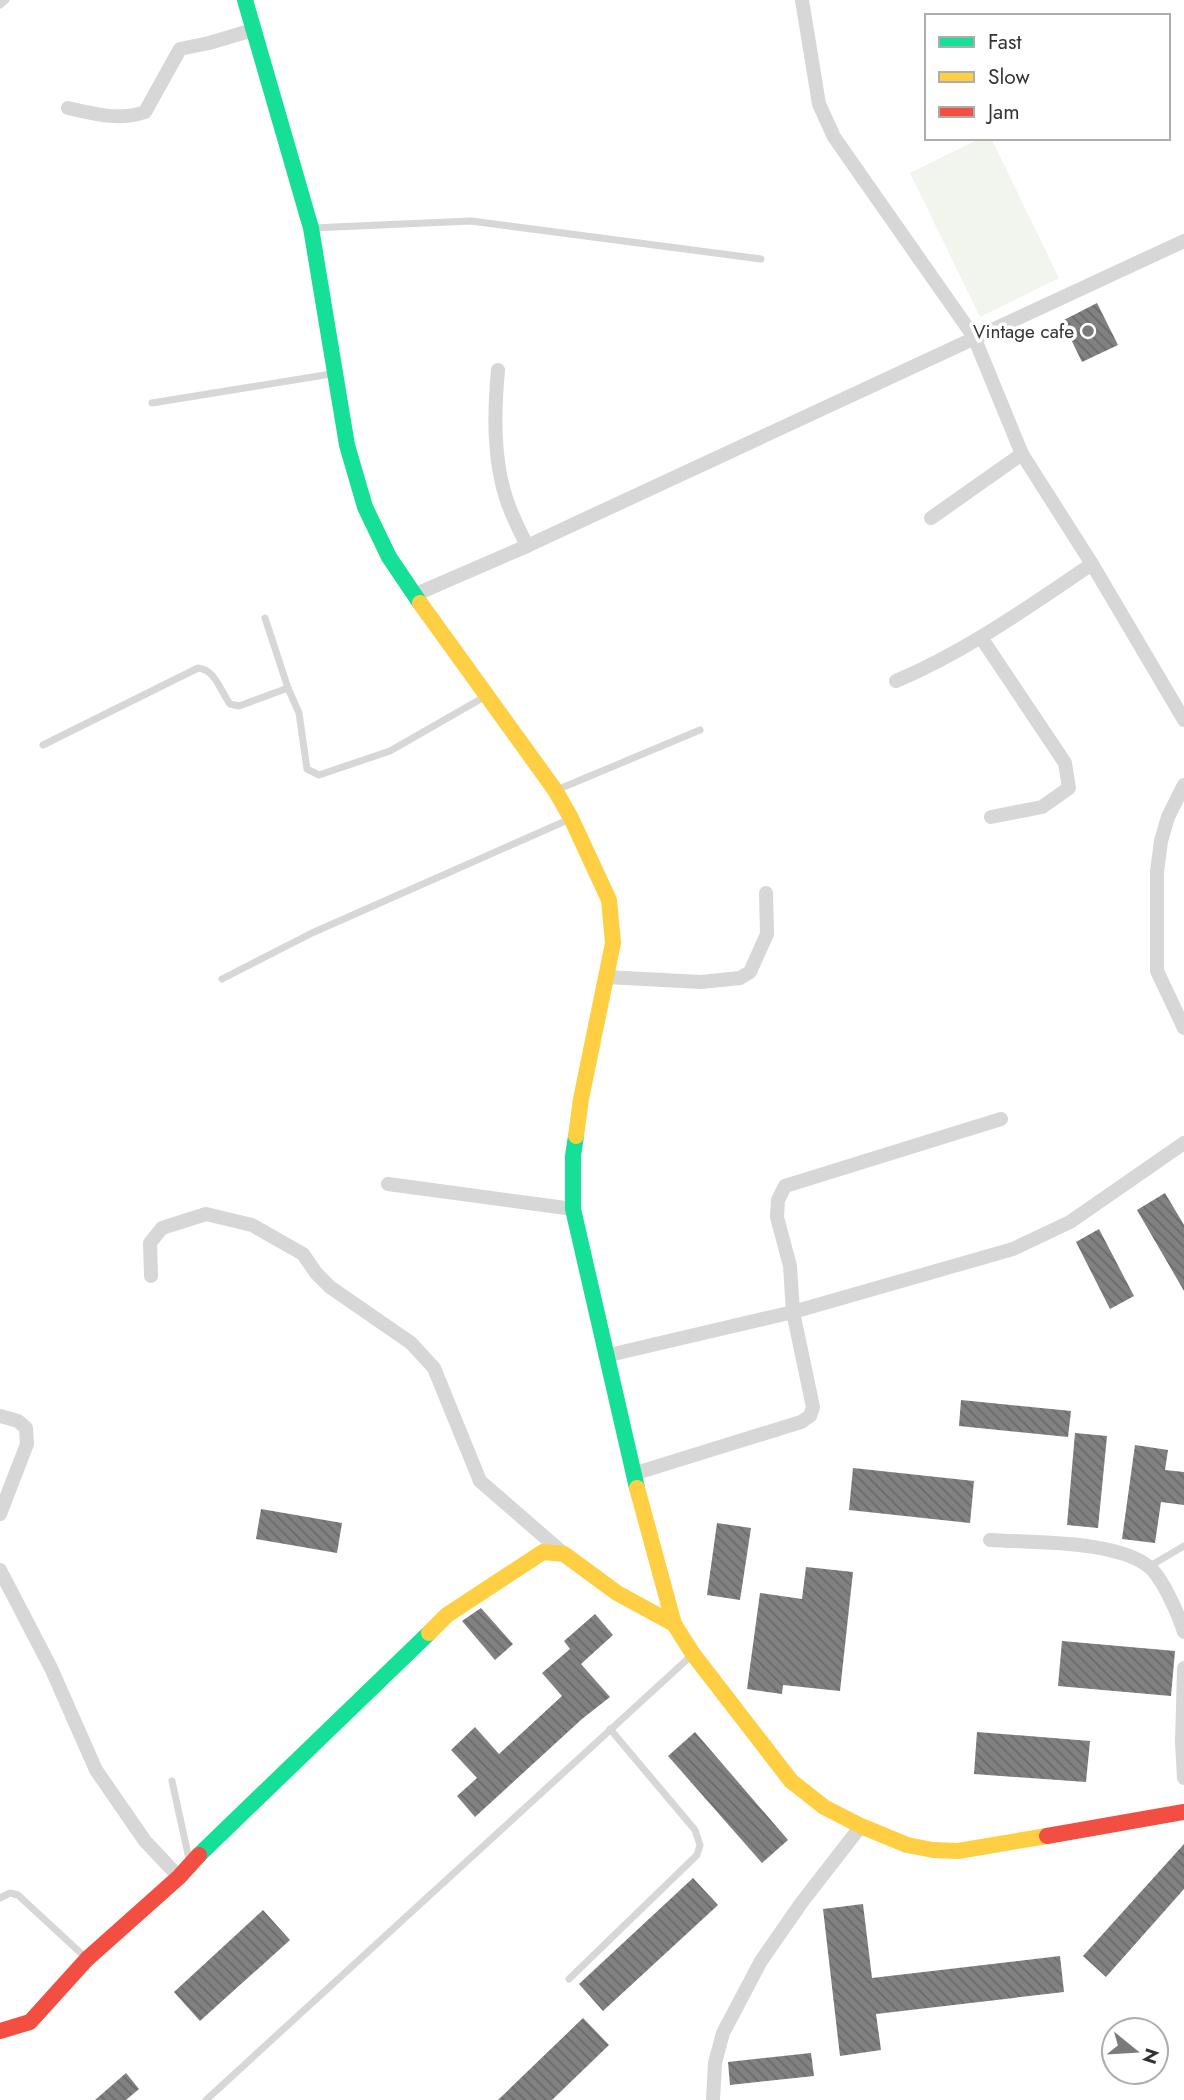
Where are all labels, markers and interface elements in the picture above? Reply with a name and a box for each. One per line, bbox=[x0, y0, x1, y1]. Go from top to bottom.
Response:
legend bbox=[925, 14, 1170, 140]
text: Fast bbox=[988, 27, 1021, 57]
text: Slow bbox=[988, 62, 1030, 92]
text: Jam bbox=[985, 97, 1020, 127]
place label: Vintage cafe bbox=[973, 318, 1074, 345]
marker: Vintage cafe bbox=[1080, 323, 1096, 339]
north arrow bbox=[1100, 2016, 1170, 2086]
text: N bbox=[1136, 2045, 1166, 2067]

